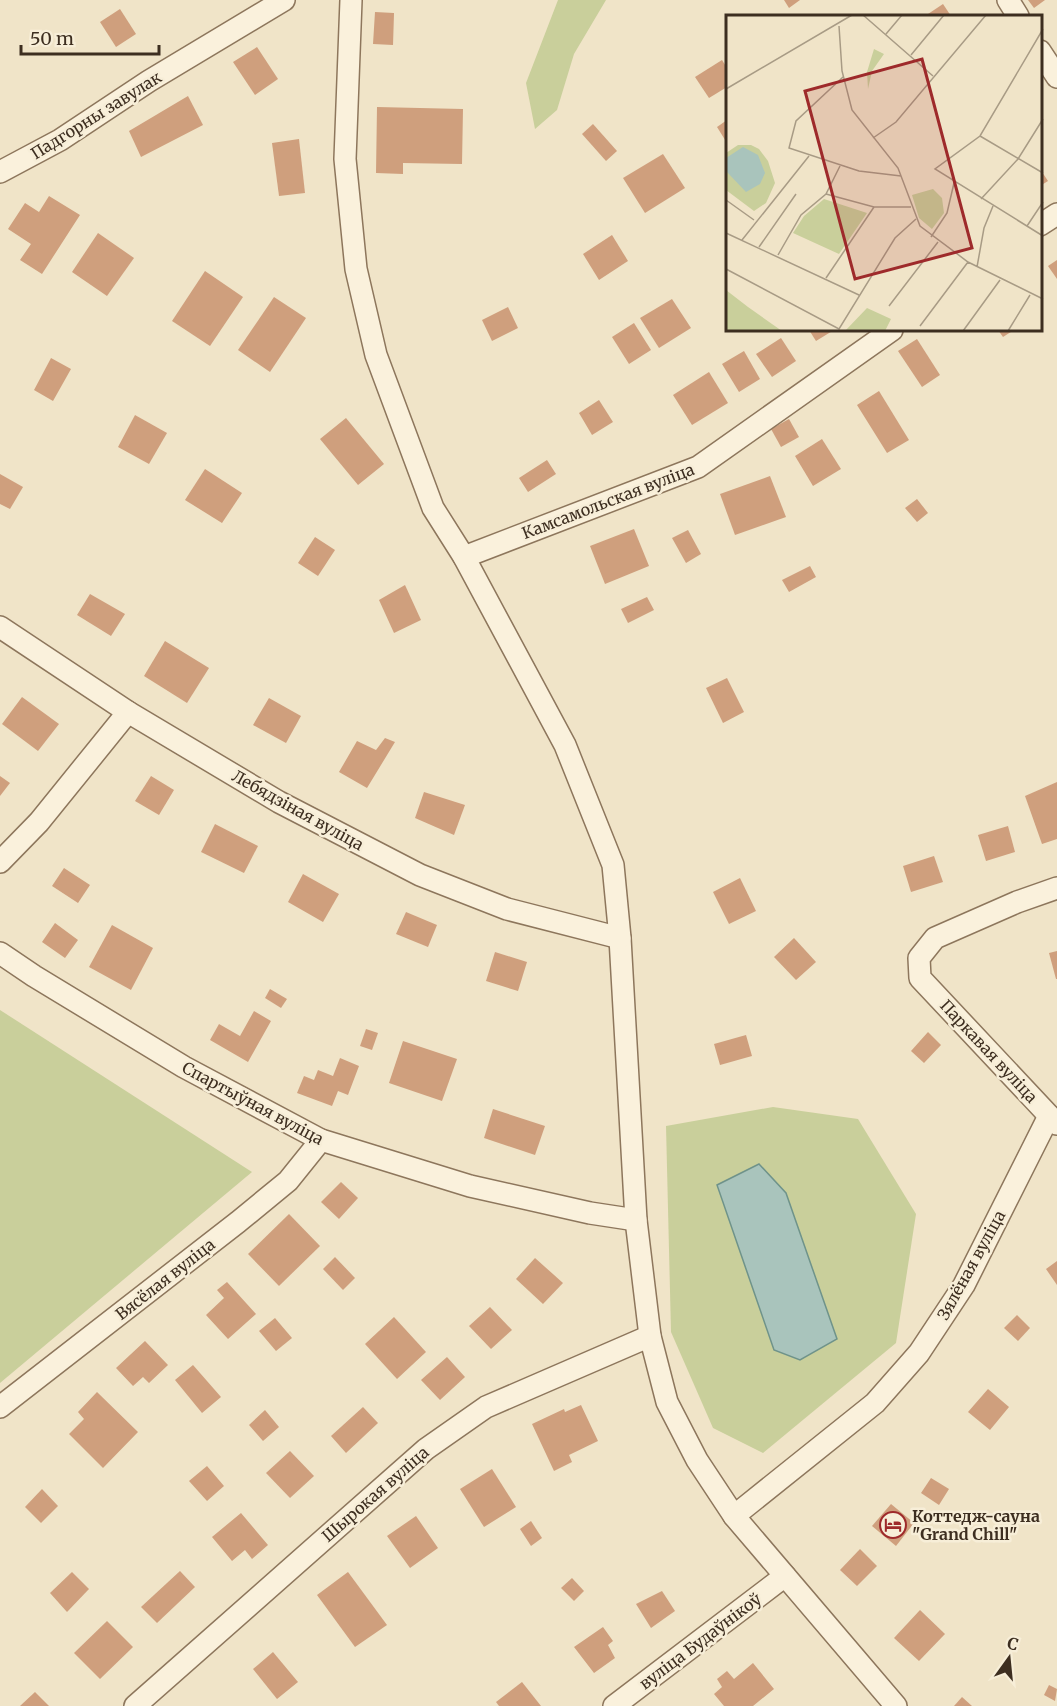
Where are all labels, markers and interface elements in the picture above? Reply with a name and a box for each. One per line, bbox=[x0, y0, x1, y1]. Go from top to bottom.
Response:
inset map bbox=[726, 15, 1042, 332]
scale bar bbox=[21, 18, 159, 56]
text: 50 m bbox=[30, 27, 74, 50]
street label: Падгорны завулак bbox=[27, 67, 165, 163]
street label: Камсамольская вуліца bbox=[519, 459, 697, 543]
street label: Лебядзіная вуліца bbox=[229, 766, 368, 855]
street label: Паркавая вуліца bbox=[936, 995, 1042, 1107]
street label: Спартыўная вуліца bbox=[179, 1057, 328, 1149]
street label: Зялёная вуліца bbox=[933, 1206, 1010, 1323]
street label: Вясёлая вуліца bbox=[111, 1234, 219, 1324]
street label: Шырокая вуліца bbox=[317, 1442, 433, 1546]
place label: Коттедж-сауна "Grand Chill" bbox=[912, 1506, 1040, 1544]
hotel icon: Коттедж-сауна "Grand Chill" bbox=[878, 1510, 908, 1540]
street label: вуліца Будаўнікоў bbox=[635, 1588, 766, 1693]
north arrow bbox=[979, 1628, 1039, 1688]
text: С bbox=[1005, 1632, 1021, 1655]

